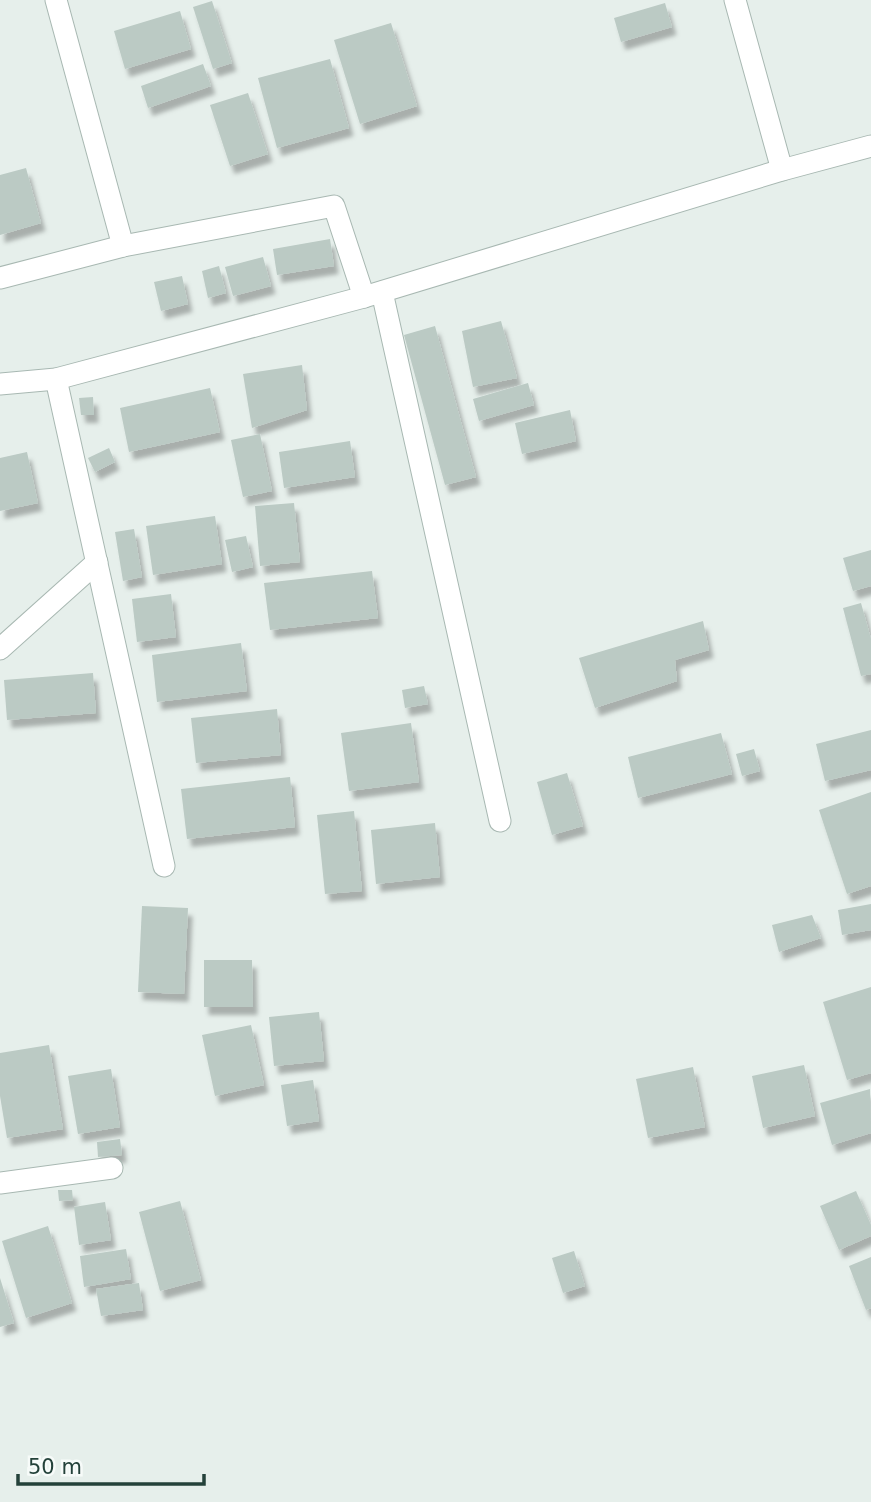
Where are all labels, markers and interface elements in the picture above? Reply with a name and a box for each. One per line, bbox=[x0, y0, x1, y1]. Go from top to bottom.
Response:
scale bar bbox=[18, 1442, 203, 1486]
text: 50 m bbox=[28, 1455, 82, 1479]

